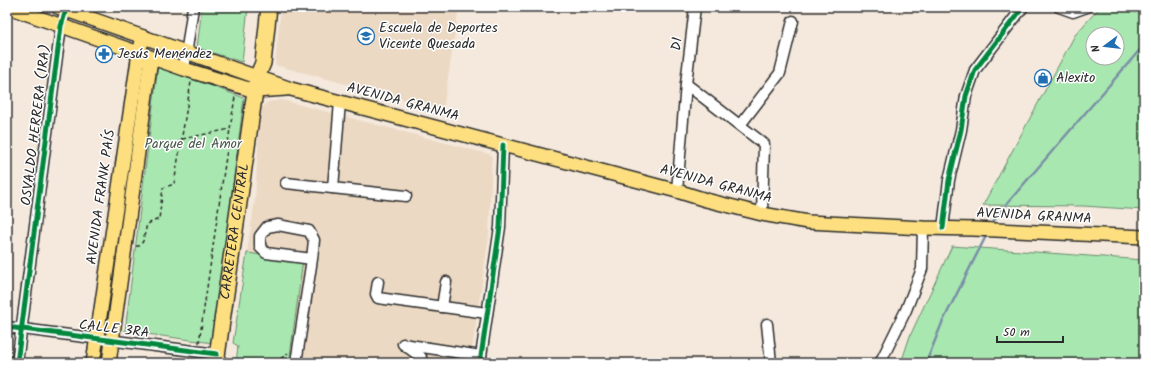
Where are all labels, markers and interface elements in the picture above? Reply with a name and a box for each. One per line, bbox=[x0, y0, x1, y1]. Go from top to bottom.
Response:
place label: Escuela de Deportes Vicente Quesada bbox=[379, 17, 498, 55]
school or university icon: Escuela de Deportes Vicente Quesada bbox=[356, 26, 376, 46]
north arrow bbox=[1085, 26, 1125, 66]
street label: D1 bbox=[665, 36, 689, 52]
street label: OSVALDO HERRERA (1RA) bbox=[15, 43, 57, 207]
place label: Jesús Menéndez bbox=[117, 43, 212, 65]
text: N bbox=[1087, 43, 1106, 54]
pharmacy icon: Jesús Menéndez bbox=[94, 44, 114, 64]
place label: Alexito bbox=[1056, 67, 1095, 89]
shop icon: Alexito bbox=[1033, 68, 1053, 88]
street label: AVENIDA GRANMA bbox=[344, 76, 462, 128]
street label: AVENIDA FRANK PAÍS bbox=[81, 127, 121, 266]
park label: Parque del Amor bbox=[144, 133, 243, 155]
street label: AVENIDA GRANMA bbox=[657, 158, 775, 210]
street label: CARRETERA CENTRAL bbox=[214, 162, 256, 301]
street label: AVENIDA GRANMA bbox=[976, 202, 1092, 230]
street label: CALLE 3RA bbox=[78, 314, 150, 344]
scale bar bbox=[997, 318, 1063, 344]
text: 50 m bbox=[1003, 323, 1030, 342]

